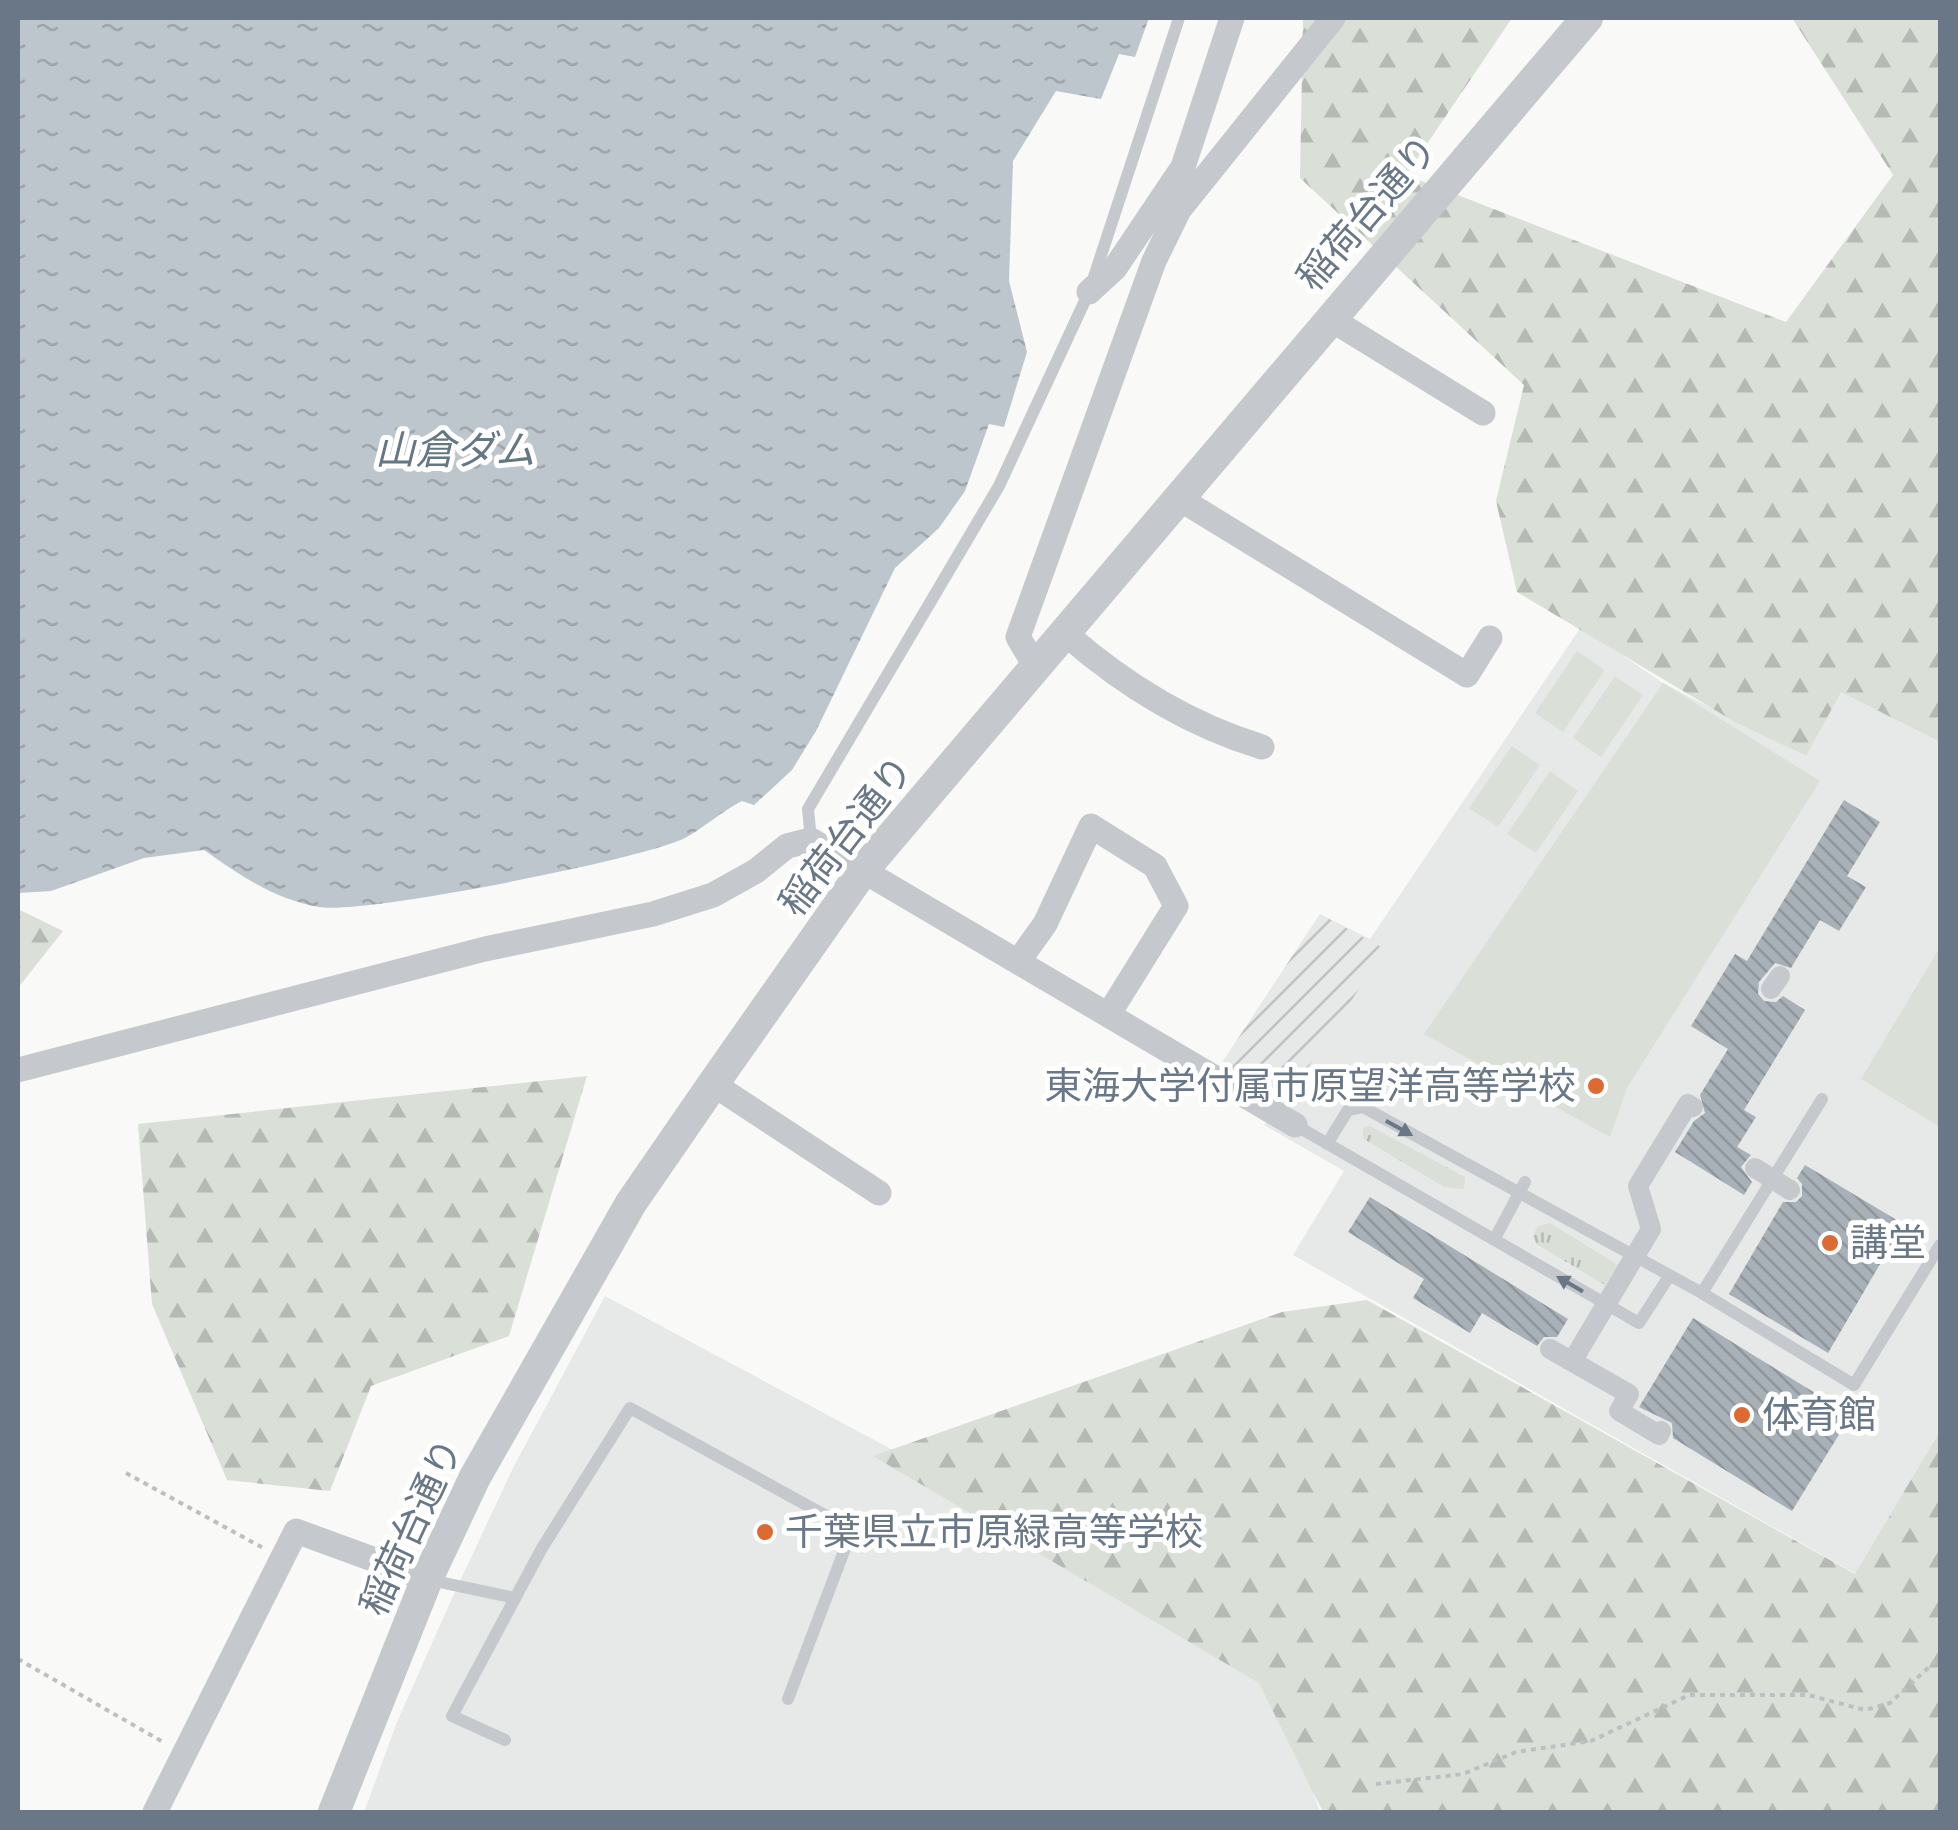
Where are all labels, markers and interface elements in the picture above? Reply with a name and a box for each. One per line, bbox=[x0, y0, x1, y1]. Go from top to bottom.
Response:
street label: 稲荷台通り bbox=[1284, 123, 1450, 302]
water label: 山倉ダム bbox=[375, 421, 535, 479]
street label: 稲荷台通り bbox=[765, 744, 926, 927]
place label: 東海大学付属市原望洋高等学校 bbox=[1044, 1058, 1576, 1113]
marker: 東海大学付属市原望洋高等学校 bbox=[1585, 1075, 1607, 1097]
one-way arrow bbox=[1385, 1119, 1414, 1136]
place label: 講堂 bbox=[1850, 1215, 1926, 1270]
marker: 講堂 bbox=[1819, 1232, 1841, 1254]
one-way arrow bbox=[1556, 1275, 1585, 1292]
place label: 体育館 bbox=[1762, 1387, 1876, 1442]
marker: 体育館 bbox=[1731, 1404, 1753, 1426]
street label: 稲荷台通り bbox=[345, 1429, 476, 1625]
place label: 千葉県立市原緑高等学校 bbox=[785, 1504, 1203, 1559]
marker: 千葉県立市原緑高等学校 bbox=[754, 1521, 776, 1543]

